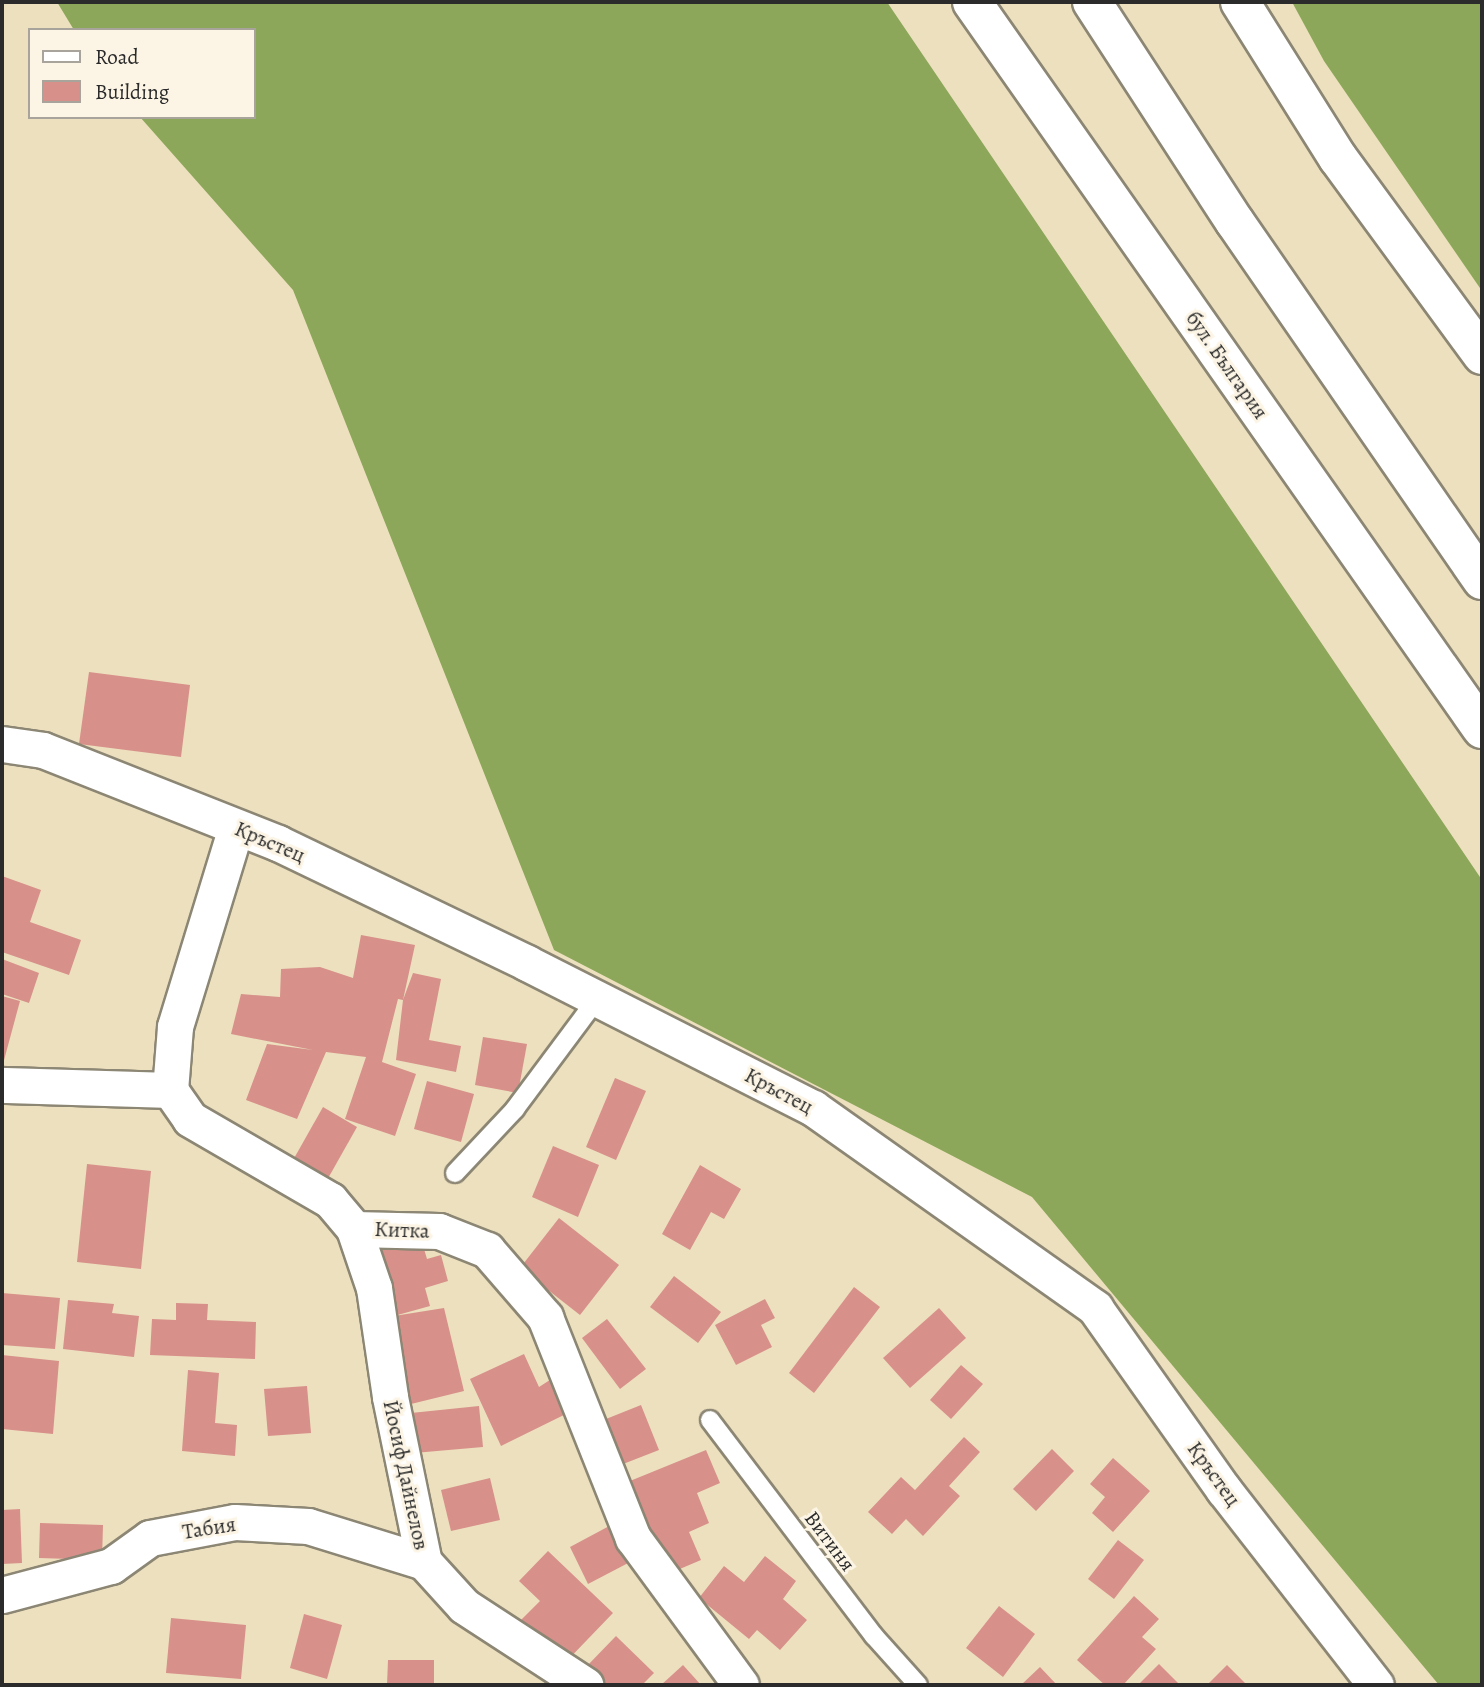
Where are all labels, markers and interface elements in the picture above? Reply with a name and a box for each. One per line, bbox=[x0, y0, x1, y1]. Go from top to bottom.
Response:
legend bbox=[28, 28, 256, 119]
text: Road bbox=[95, 43, 139, 71]
text: Building bbox=[95, 78, 169, 106]
street label: бул. България bbox=[1180, 306, 1274, 424]
street label: Кръстец bbox=[231, 816, 309, 868]
street label: Кръстец bbox=[740, 1063, 818, 1119]
street label: Китка bbox=[374, 1216, 430, 1244]
street label: Йосиф Дайнелов bbox=[378, 1398, 434, 1552]
street label: Кръстец bbox=[1182, 1437, 1246, 1511]
street label: Витиня bbox=[799, 1506, 861, 1576]
street label: Табия bbox=[181, 1511, 237, 1545]

